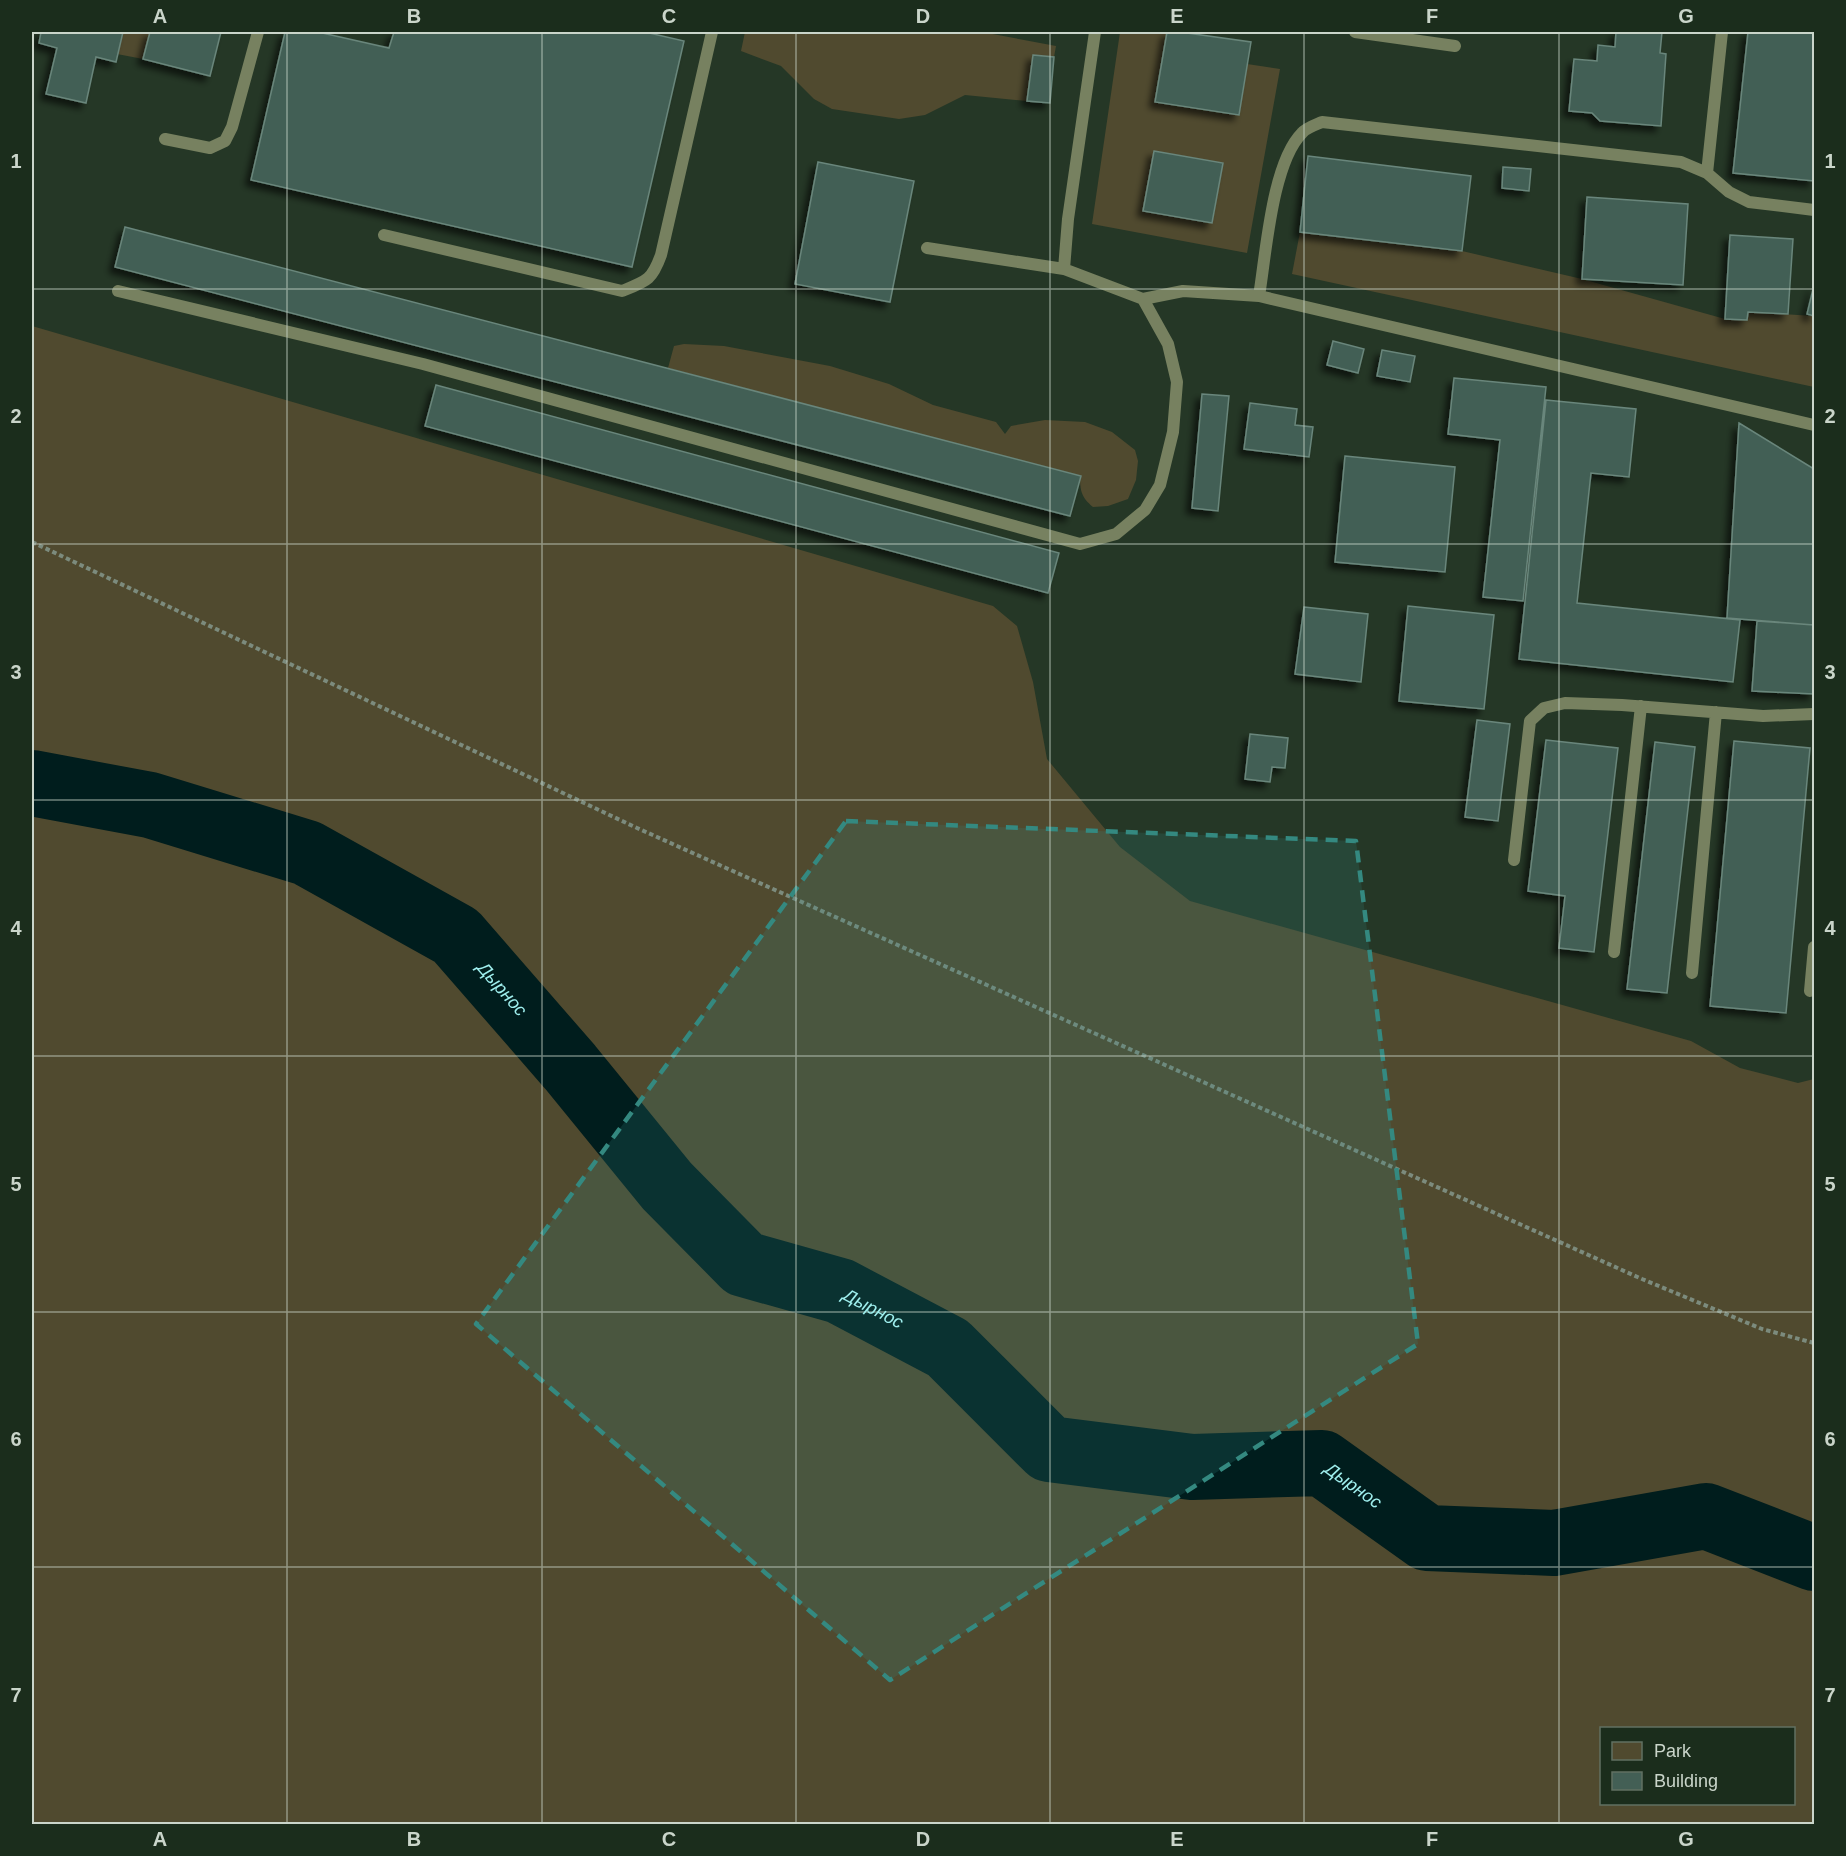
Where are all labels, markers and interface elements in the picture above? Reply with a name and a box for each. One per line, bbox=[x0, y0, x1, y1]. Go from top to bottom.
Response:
text: A bbox=[153, 5, 167, 27]
text: B bbox=[407, 5, 421, 27]
text: C bbox=[662, 5, 676, 27]
text: D bbox=[916, 5, 930, 27]
text: E bbox=[1170, 5, 1184, 27]
text: F bbox=[1426, 5, 1438, 27]
text: G bbox=[1678, 5, 1694, 27]
text: 1 bbox=[10, 150, 22, 172]
text: 1 bbox=[1824, 150, 1836, 172]
text: 2 bbox=[10, 405, 22, 427]
text: 2 bbox=[1824, 405, 1836, 427]
text: 3 bbox=[10, 661, 22, 683]
text: 3 bbox=[1824, 661, 1836, 683]
text: 4 bbox=[10, 917, 22, 939]
text: 4 bbox=[1824, 917, 1836, 939]
water label: Дырнос bbox=[472, 956, 531, 1020]
text: 5 bbox=[10, 1173, 22, 1195]
text: 5 bbox=[1824, 1173, 1836, 1195]
water label: Дырнос bbox=[838, 1284, 907, 1333]
text: 6 bbox=[10, 1428, 22, 1450]
text: 6 bbox=[1824, 1428, 1836, 1450]
water label: Дырнос bbox=[1320, 1457, 1386, 1512]
text: 7 bbox=[10, 1684, 22, 1706]
text: 7 bbox=[1824, 1684, 1836, 1706]
legend bbox=[1600, 1727, 1795, 1805]
text: Park bbox=[1654, 1741, 1692, 1761]
text: Building bbox=[1654, 1771, 1718, 1791]
text: A bbox=[153, 1828, 167, 1850]
text: B bbox=[407, 1828, 421, 1850]
text: C bbox=[662, 1828, 676, 1850]
text: D bbox=[916, 1828, 930, 1850]
text: E bbox=[1170, 1828, 1184, 1850]
text: F bbox=[1426, 1828, 1438, 1850]
text: G bbox=[1678, 1828, 1694, 1850]

